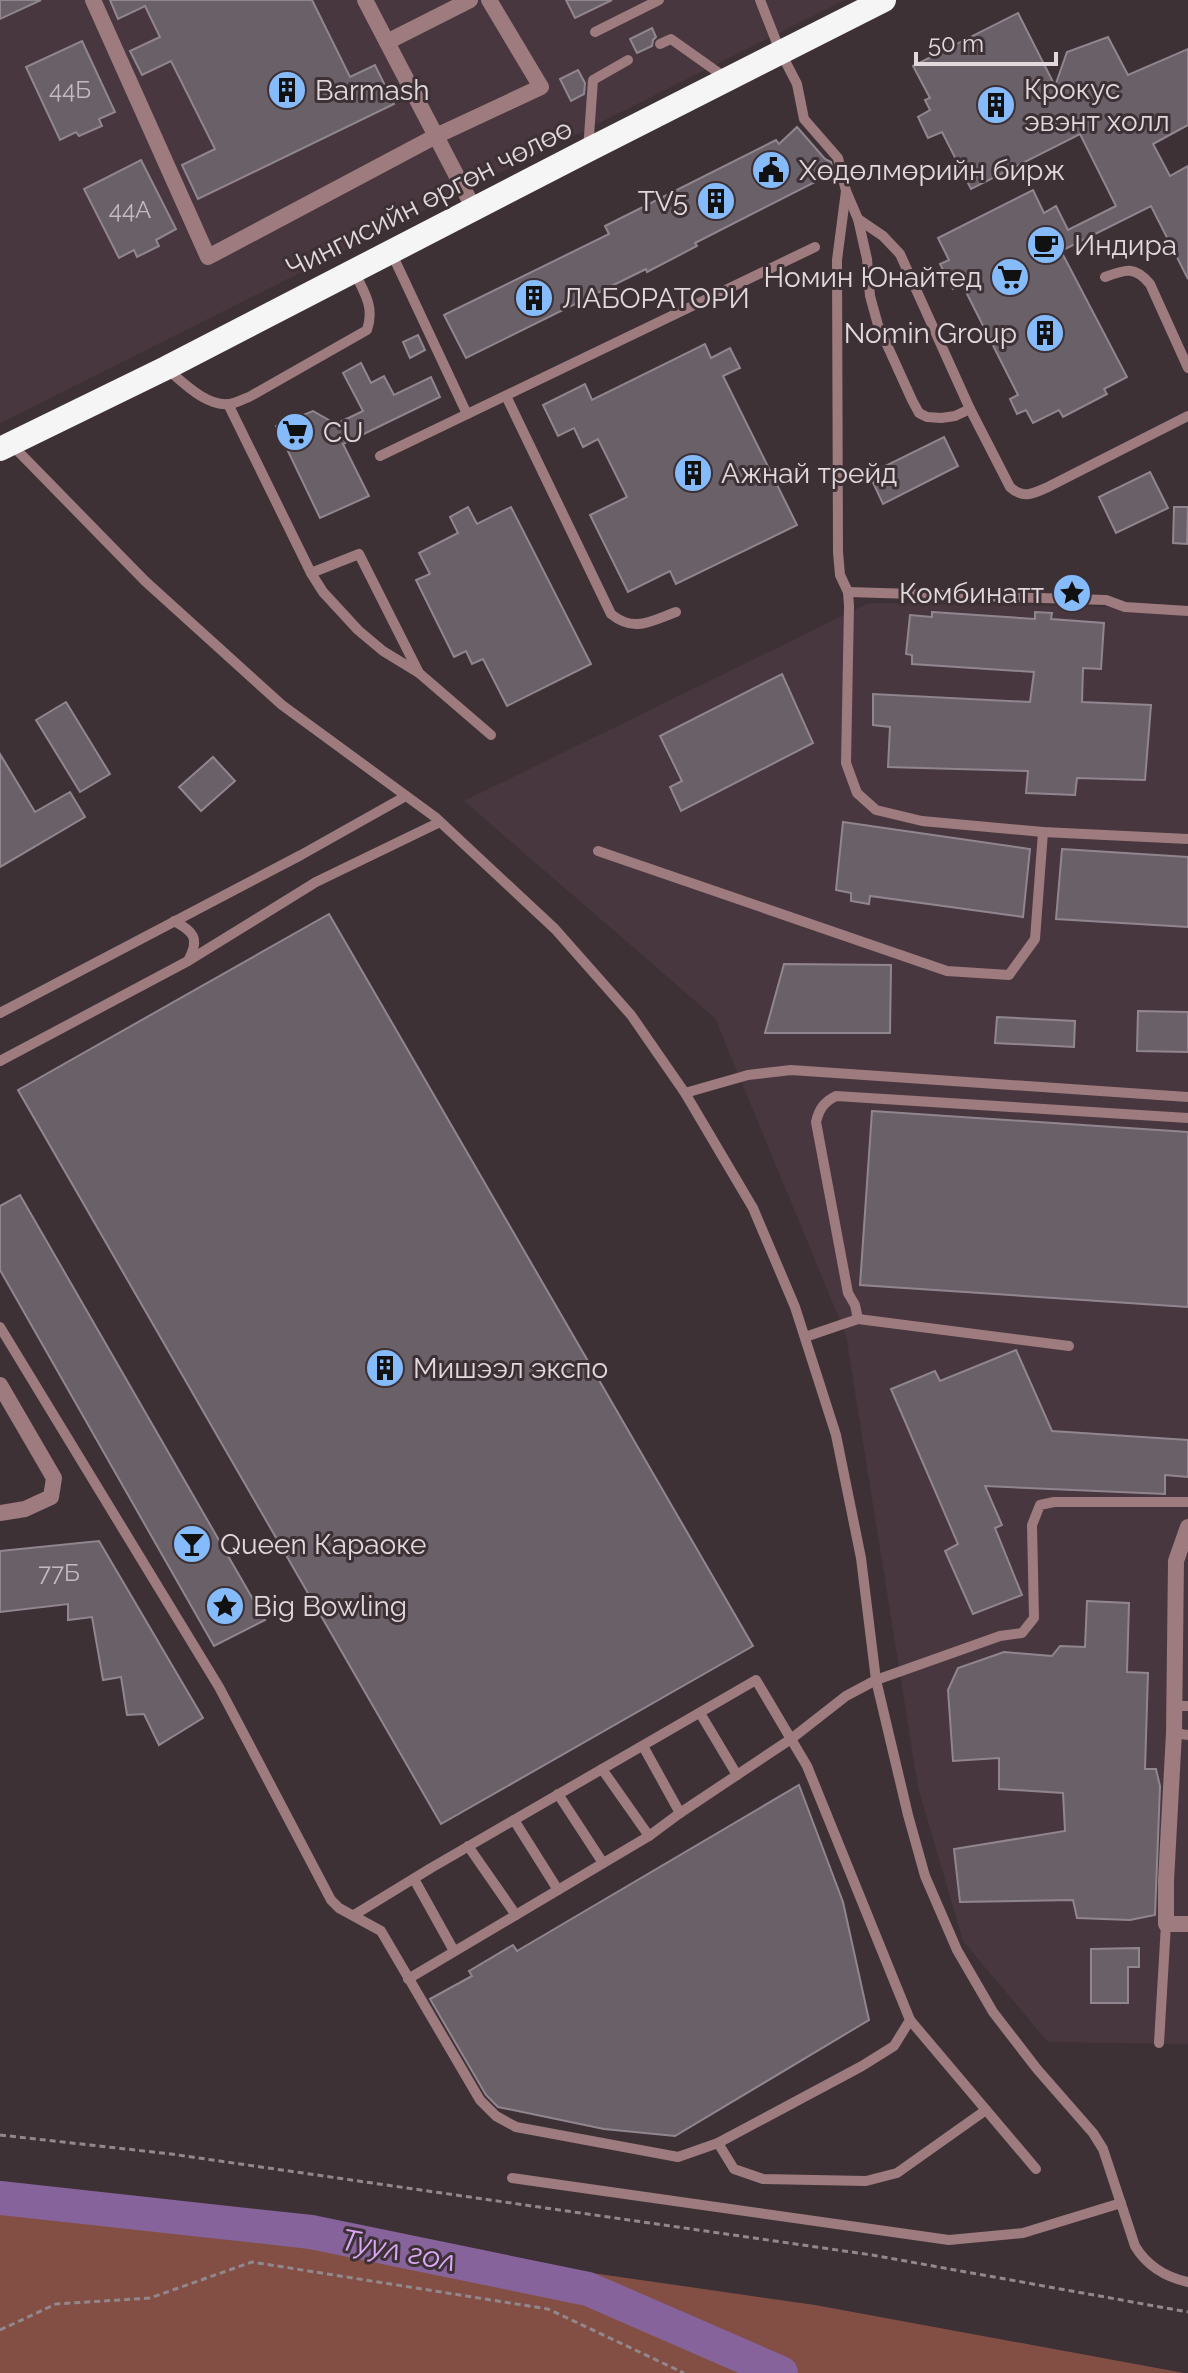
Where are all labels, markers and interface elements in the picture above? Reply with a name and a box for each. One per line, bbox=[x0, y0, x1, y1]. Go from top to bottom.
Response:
scale bar bbox=[916, 16, 1056, 66]
text: 50 m bbox=[928, 29, 984, 58]
building icon: Barmash bbox=[266, 69, 308, 111]
place label: Крокус эвэнт холл bbox=[1024, 73, 1170, 138]
place label: Barmash bbox=[315, 74, 430, 107]
house number: 44Б bbox=[49, 75, 91, 104]
building icon: Крокус эвэнт холл bbox=[975, 84, 1017, 126]
street label: Чингисийн өргөн чөлөө bbox=[280, 111, 578, 285]
public building icon: Хөдөлмөрийн бирж bbox=[750, 149, 792, 191]
place label: Хөдөлмөрийн бирж bbox=[799, 154, 1065, 187]
building icon: TV5 bbox=[695, 180, 737, 222]
place label: TV5 bbox=[638, 185, 688, 218]
house number: 44А bbox=[109, 195, 151, 224]
cafe icon: Индира bbox=[1025, 224, 1067, 266]
place label: Индира bbox=[1074, 229, 1177, 262]
supermarket icon: Номин Юнайтед bbox=[989, 256, 1031, 298]
place label: Номин Юнайтед bbox=[764, 261, 982, 294]
building icon: ЛАБОРАТОРИ bbox=[513, 277, 555, 319]
place label: ЛАБОРАТОРИ bbox=[562, 282, 750, 315]
building icon: Nomin Group bbox=[1024, 312, 1066, 354]
place label: Nomin Group bbox=[844, 317, 1017, 350]
supermarket icon: CU bbox=[274, 411, 316, 453]
place label: CU bbox=[323, 416, 363, 449]
building icon: Ажнай трейд bbox=[672, 452, 714, 494]
place label: Ажнай трейд bbox=[721, 457, 897, 490]
place icon: Комбинатт bbox=[1051, 572, 1093, 614]
place label: Комбинатт bbox=[899, 577, 1044, 610]
building icon: Мишээл экспо bbox=[364, 1347, 406, 1389]
place label: Мишээл экспо bbox=[413, 1352, 608, 1385]
bar icon: Queen Караоке bbox=[171, 1523, 213, 1565]
place label: Queen Караоке bbox=[220, 1528, 426, 1561]
house number: 77Б bbox=[38, 1558, 80, 1587]
place icon: Big Bowling bbox=[204, 1585, 246, 1627]
place label: Big Bowling bbox=[253, 1590, 407, 1623]
water label: Туул гол bbox=[338, 2222, 460, 2278]

